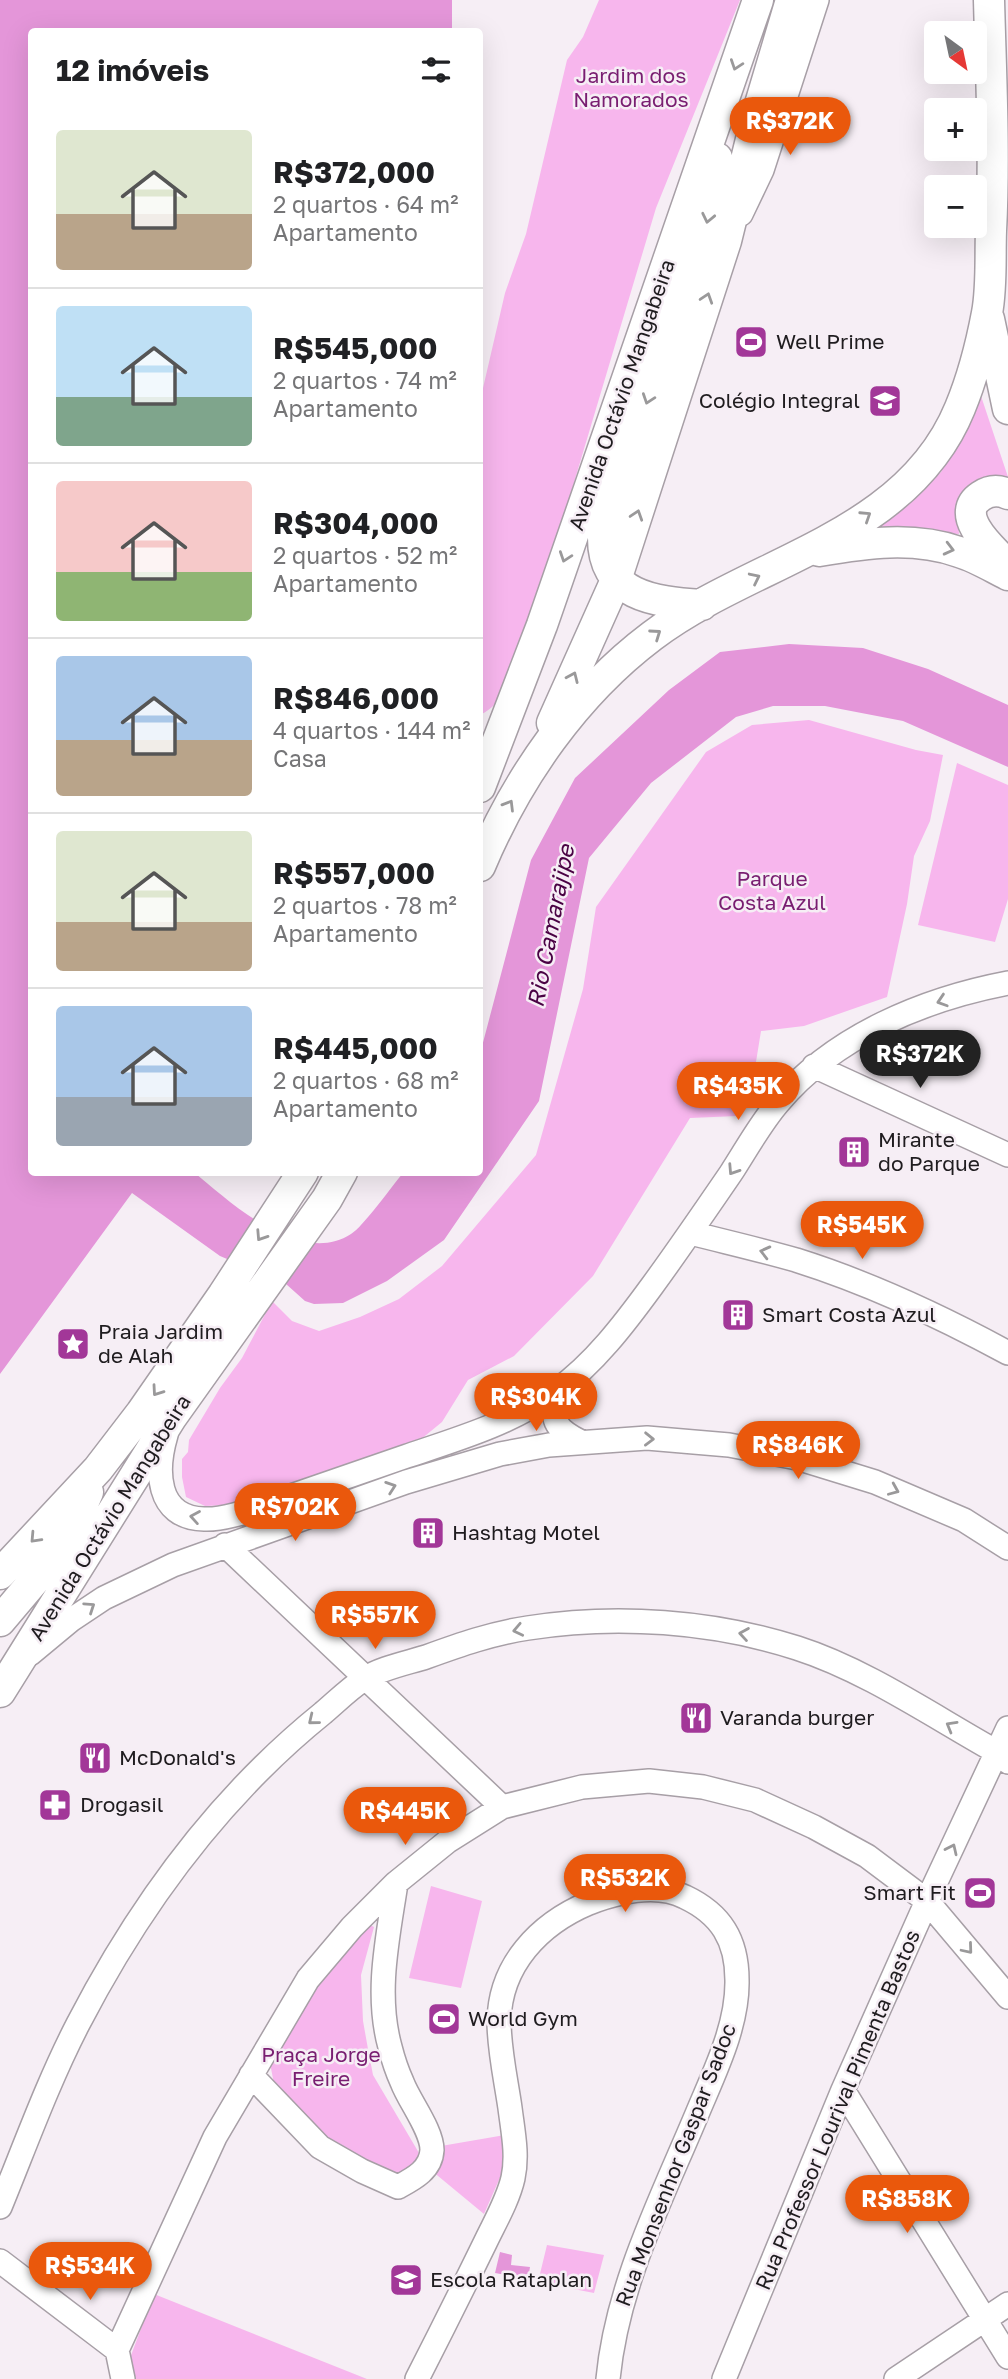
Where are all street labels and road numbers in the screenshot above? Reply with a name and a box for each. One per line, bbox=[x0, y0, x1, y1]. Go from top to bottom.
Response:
street label: Avenida Octávio Mangabeira bbox=[562, 256, 680, 534]
street label: Avenida Octávio Mangabeira bbox=[23, 1390, 196, 1645]
street label: Rua Professor Lourival Pimenta Bastos bbox=[749, 1925, 925, 2294]
street label: Rua Monsenhor Gaspar Sadoc bbox=[609, 2020, 741, 2310]

